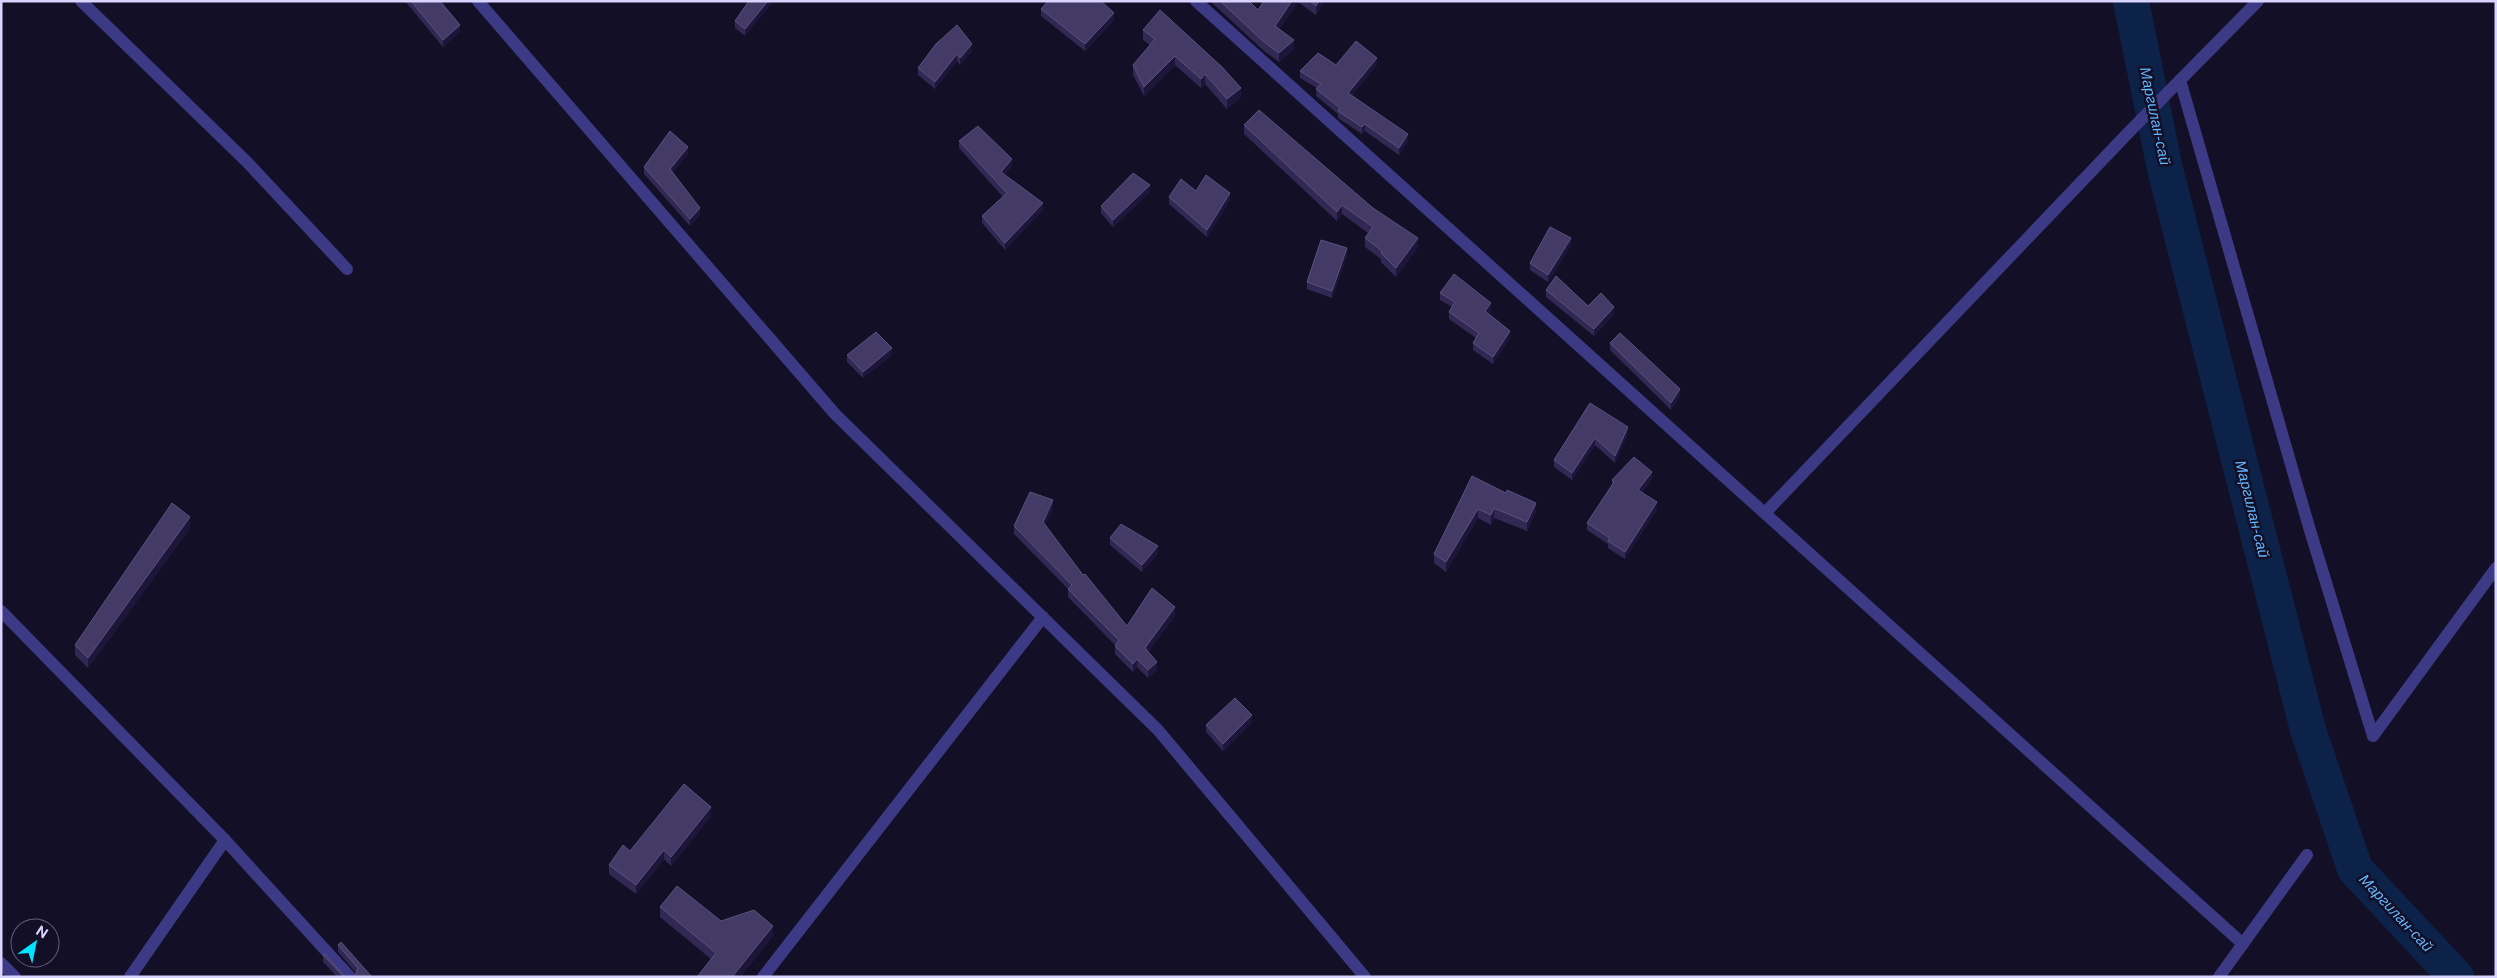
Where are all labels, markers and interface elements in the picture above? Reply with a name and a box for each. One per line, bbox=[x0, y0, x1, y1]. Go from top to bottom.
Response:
water label: Маргилан-сай bbox=[2137, 65, 2174, 167]
water label: Маргилан-сай bbox=[2232, 458, 2273, 560]
water label: Маргилан-сай bbox=[2356, 870, 2437, 955]
north arrow bbox=[10, 918, 60, 968]
text: N bbox=[33, 922, 51, 942]

